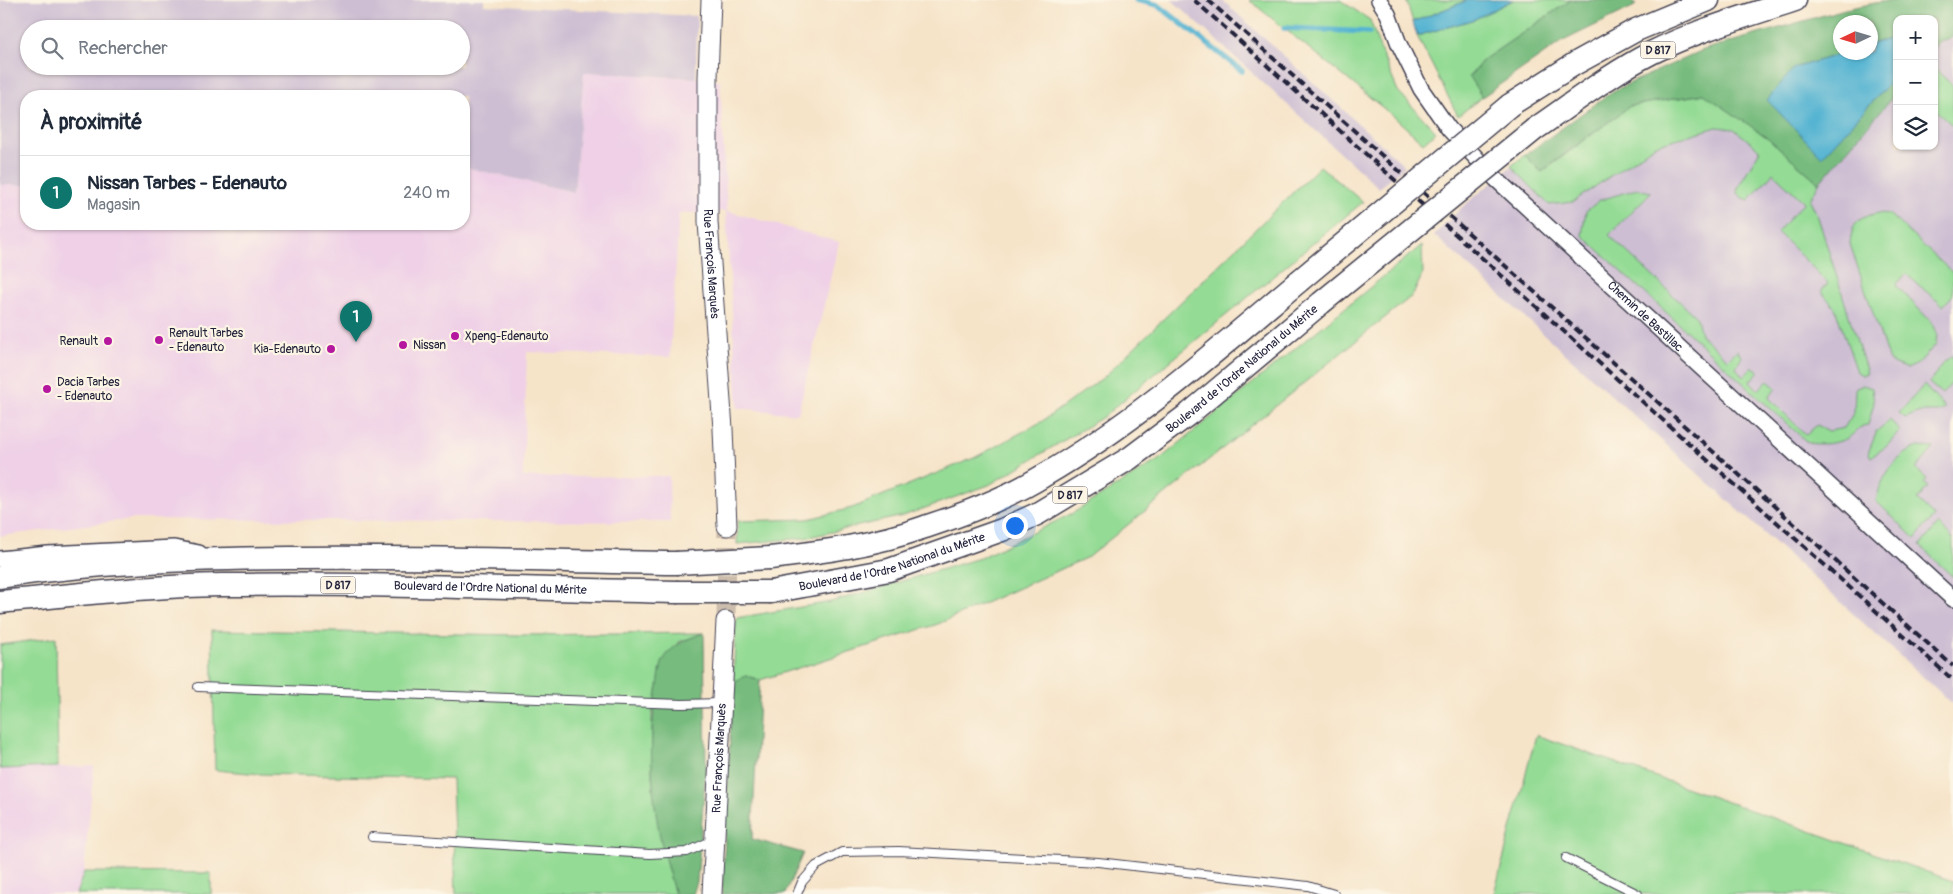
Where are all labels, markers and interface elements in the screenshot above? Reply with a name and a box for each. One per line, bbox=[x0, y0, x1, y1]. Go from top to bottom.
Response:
north arrow bbox=[1833, 15, 1878, 60]
map controls bbox=[1893, 15, 1938, 150]
button: + bbox=[1893, 15, 1938, 60]
search box bbox=[20, 20, 470, 75]
icon: search bbox=[38, 34, 66, 62]
text: Rechercher bbox=[78, 36, 168, 60]
road number: D 817 bbox=[1640, 42, 1676, 58]
button: − bbox=[1893, 60, 1938, 105]
button: layers bbox=[1893, 105, 1938, 150]
text: À proximité bbox=[40, 109, 143, 136]
text: Nissan Tarbes - Edenauto bbox=[87, 171, 287, 195]
text: 1 bbox=[53, 183, 59, 203]
text: 240 m bbox=[403, 183, 450, 203]
text: Magasin bbox=[87, 195, 140, 215]
street label: Rue François Marquès bbox=[701, 209, 723, 320]
street label: Chemin de Bastillac bbox=[1604, 278, 1686, 355]
pin: 1 bbox=[340, 301, 372, 342]
street label: Boulevard de l'Ordre National du Mérite bbox=[1163, 301, 1321, 436]
place label: Renault Tarbes - Edenauto bbox=[169, 326, 244, 355]
place label: Xpeng-Edenauto bbox=[465, 329, 549, 344]
marker: Xpeng-Edenauto bbox=[449, 330, 461, 342]
place label: Renault bbox=[60, 334, 98, 349]
marker: Renault Tarbes - Edenauto bbox=[153, 334, 165, 346]
marker: Renault bbox=[102, 335, 114, 347]
place label: Nissan bbox=[413, 338, 446, 353]
marker: Nissan bbox=[397, 339, 409, 351]
place label: Kia-Edenauto bbox=[254, 342, 322, 357]
marker: Kia-Edenauto bbox=[325, 343, 337, 355]
place label: Dacia Tarbes - Edenauto bbox=[57, 375, 120, 404]
marker: Dacia Tarbes - Edenauto bbox=[41, 383, 53, 395]
road number: D 817 bbox=[1052, 486, 1088, 504]
your location bbox=[1002, 513, 1028, 539]
street label: Boulevard de l'Ordre National du Mérite bbox=[798, 529, 987, 594]
road number: D 817 bbox=[320, 576, 356, 594]
street label: Boulevard de l'Ordre National du Mérite bbox=[394, 578, 587, 597]
street label: Rue François Marquès bbox=[709, 702, 729, 813]

